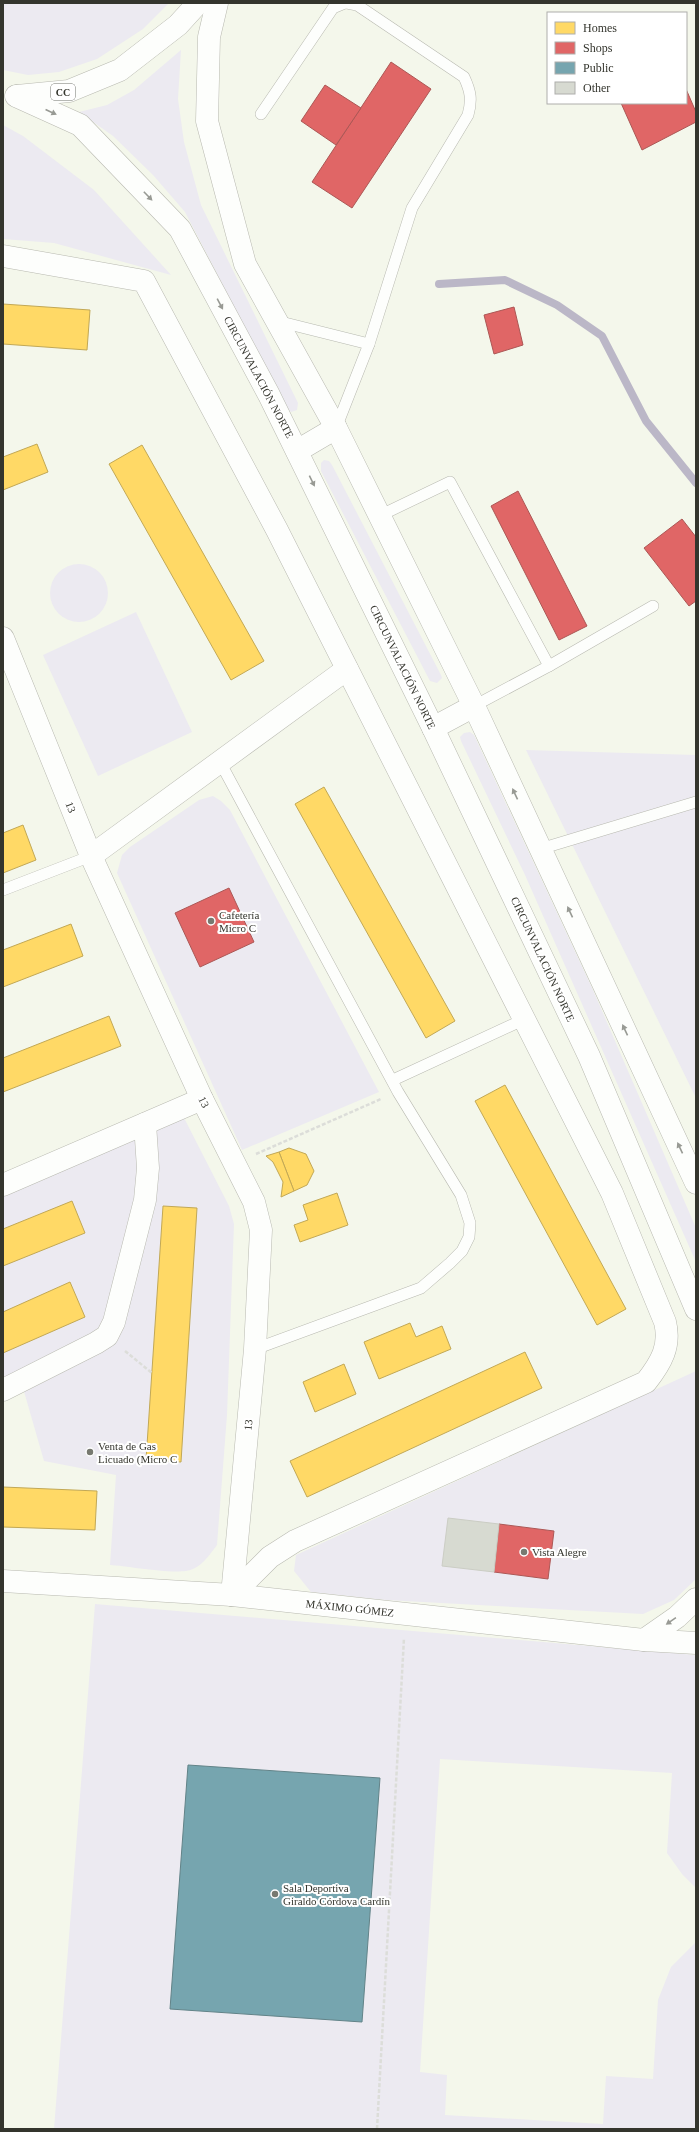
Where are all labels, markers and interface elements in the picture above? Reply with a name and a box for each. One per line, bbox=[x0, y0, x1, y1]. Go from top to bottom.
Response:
legend bbox=[547, 12, 687, 104]
text: Homes bbox=[583, 21, 617, 35]
text: Shops bbox=[583, 41, 613, 55]
text: Public bbox=[583, 61, 614, 75]
text: Other bbox=[583, 81, 610, 95]
road number: CC bbox=[51, 84, 75, 100]
one-way arrow bbox=[46, 109, 57, 115]
one-way arrow bbox=[143, 192, 152, 201]
one-way arrow bbox=[217, 298, 223, 309]
street label: CIRCUNVALACIÓN NORTE bbox=[222, 314, 296, 440]
one-way arrow bbox=[309, 475, 315, 487]
street label: CIRCUNVALACIÓN NORTE bbox=[368, 603, 438, 731]
one-way arrow bbox=[512, 789, 518, 800]
street label: 13 bbox=[63, 800, 79, 815]
street label: CIRCUNVALACIÓN NORTE bbox=[509, 895, 577, 1024]
one-way arrow bbox=[567, 907, 573, 918]
place label: Cafetería Micro C bbox=[219, 909, 259, 934]
marker: Cafetería Micro C bbox=[206, 916, 216, 926]
one-way arrow bbox=[622, 1025, 628, 1036]
street label: 13 bbox=[196, 1094, 212, 1110]
one-way arrow bbox=[676, 1142, 683, 1154]
street label: 13 bbox=[242, 1418, 255, 1431]
place label: Venta de Gas Licuado (Micro C bbox=[98, 1440, 177, 1466]
marker: Venta de Gas Licuado (Micro C bbox=[85, 1447, 95, 1457]
place label: Vista Alegre bbox=[532, 1546, 587, 1558]
marker: Vista Alegre bbox=[519, 1547, 529, 1557]
street label: MÁXIMO GÓMEZ bbox=[305, 1597, 395, 1619]
one-way arrow bbox=[666, 1617, 676, 1625]
place label: Sala Deportiva Giraldo Córdova Cardín bbox=[283, 1882, 390, 1907]
marker: Sala Deportiva Giraldo Córdova Cardín bbox=[270, 1889, 280, 1899]

